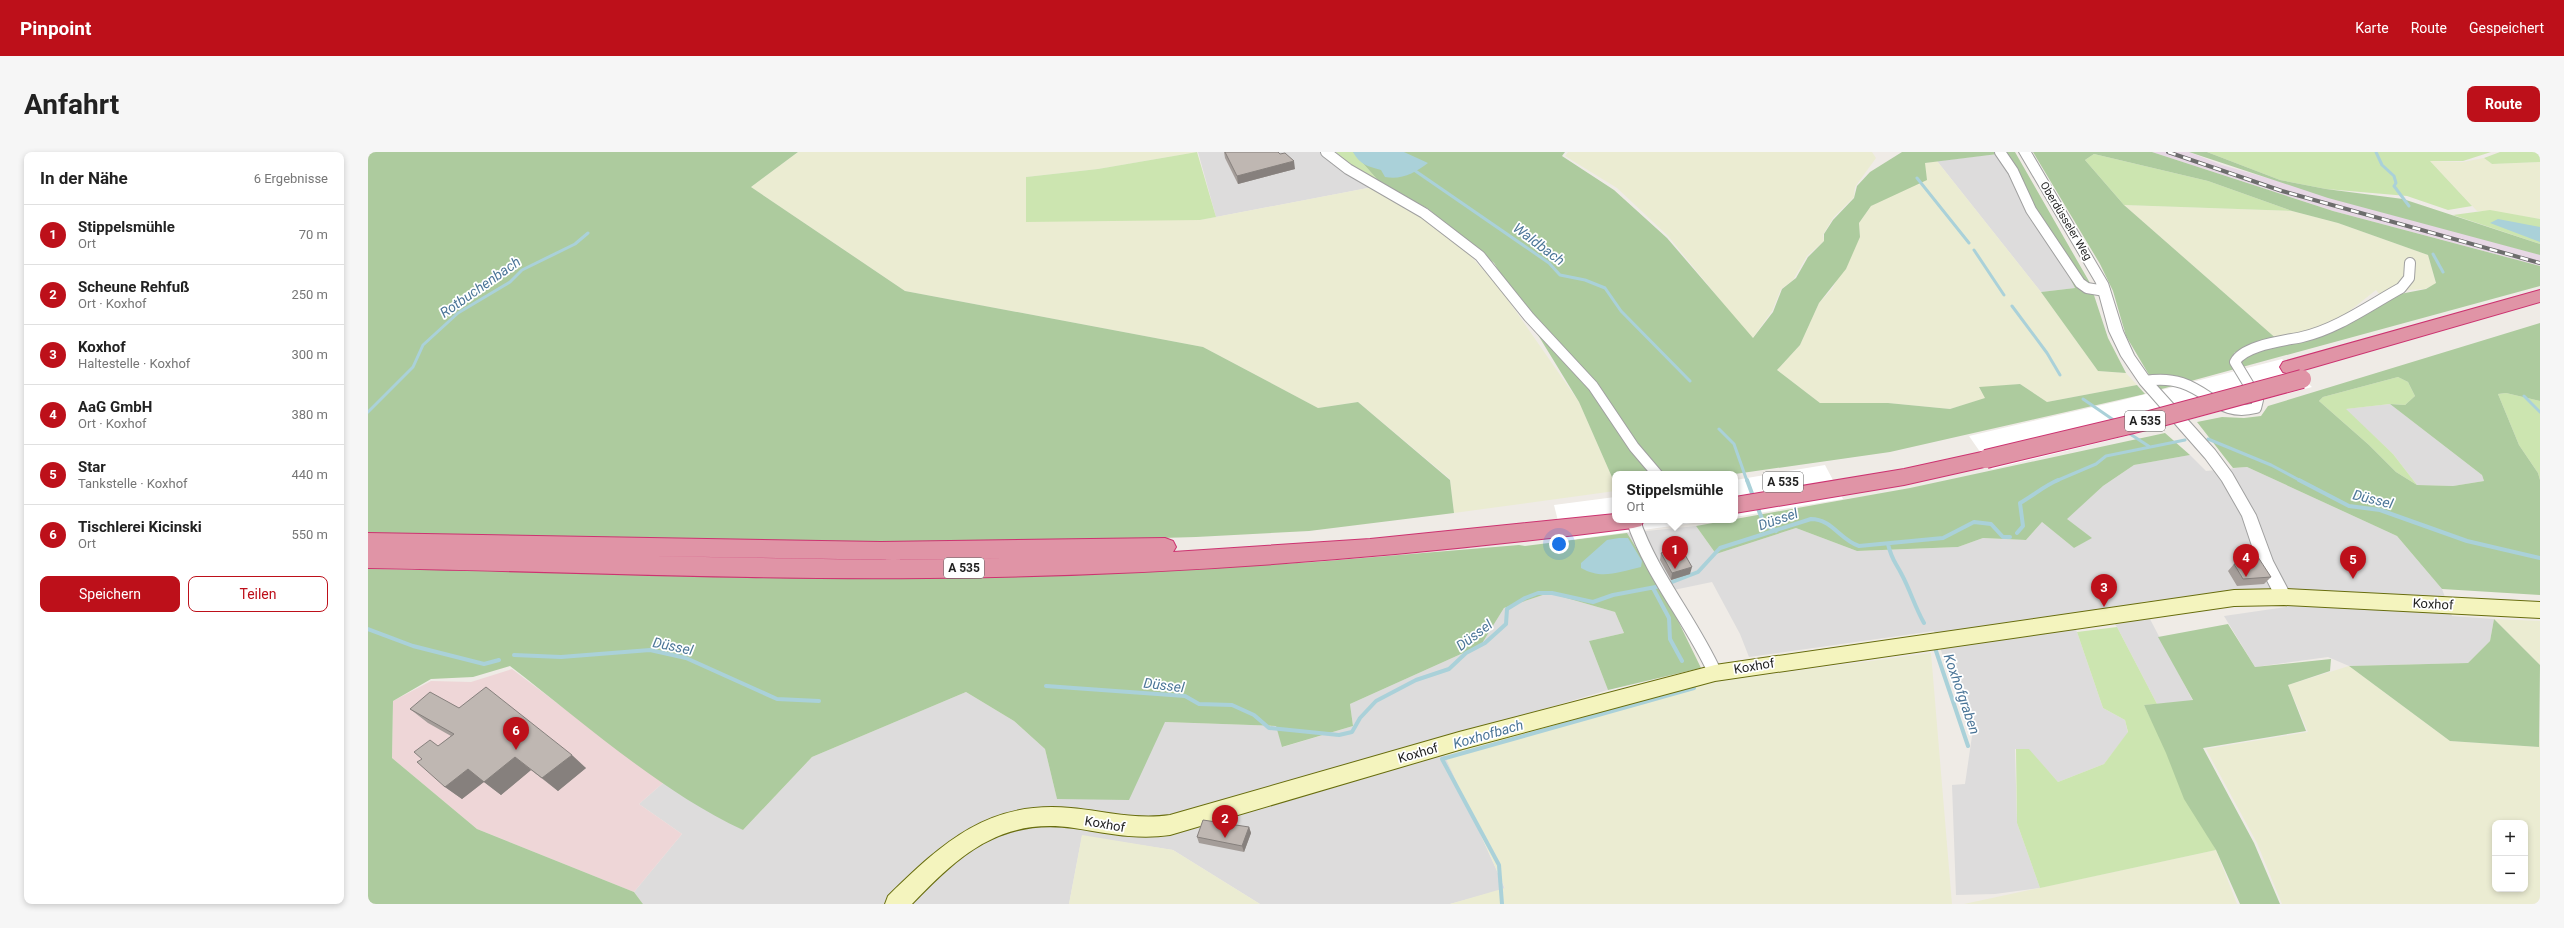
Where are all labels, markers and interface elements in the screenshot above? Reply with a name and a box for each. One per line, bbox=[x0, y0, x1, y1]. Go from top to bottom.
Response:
text: Pinpoint bbox=[20, 17, 91, 40]
text: Karte bbox=[2355, 20, 2389, 36]
text: Route bbox=[2411, 20, 2447, 36]
text: Gespeichert bbox=[2469, 20, 2544, 36]
button: Route bbox=[2467, 86, 2540, 122]
text: Anfahrt bbox=[24, 88, 119, 121]
text: In der Nähe bbox=[40, 168, 128, 188]
text: 6 Ergebnisse bbox=[254, 171, 328, 186]
street label: Oberdüsseler Weg bbox=[2037, 179, 2095, 263]
text: Stippelsmühle bbox=[78, 218, 175, 236]
water label: Waldbach bbox=[1510, 220, 1568, 268]
text: 1 bbox=[49, 227, 57, 242]
text: 70 m bbox=[299, 227, 328, 242]
text: Ort bbox=[78, 236, 96, 251]
water label: Rotbuchenbach bbox=[437, 253, 523, 321]
text: Scheune Rehfuß bbox=[78, 278, 190, 296]
text: 2 bbox=[49, 287, 57, 302]
text: 250 m bbox=[291, 287, 328, 302]
text: Ort · Koxhof bbox=[78, 296, 147, 311]
text: Koxhof bbox=[78, 338, 126, 356]
text: 3 bbox=[49, 347, 57, 362]
text: 300 m bbox=[291, 347, 328, 362]
text: Haltestelle · Koxhof bbox=[78, 356, 190, 371]
text: AaG GmbH bbox=[78, 398, 152, 416]
text: 4 bbox=[49, 407, 57, 422]
text: 380 m bbox=[291, 407, 328, 422]
road number: A 535 bbox=[2125, 411, 2165, 431]
text: Ort · Koxhof bbox=[78, 416, 147, 431]
text: Star bbox=[78, 458, 106, 476]
text: 5 bbox=[49, 467, 57, 482]
text: 440 m bbox=[291, 467, 328, 482]
popup bbox=[1612, 471, 1738, 523]
road number: A 535 bbox=[1763, 472, 1803, 492]
text: Tankstelle · Koxhof bbox=[78, 476, 188, 491]
text: Stippelsmühle bbox=[1627, 481, 1723, 499]
water label: Düssel bbox=[2351, 486, 2395, 512]
text: Ort bbox=[1627, 499, 1645, 514]
water label: Düssel bbox=[1756, 505, 1801, 533]
text: Tischlerei Kicinski bbox=[78, 518, 202, 536]
text: 6 bbox=[49, 527, 57, 542]
text: 550 m bbox=[291, 527, 328, 542]
your location bbox=[1549, 534, 1569, 554]
text: Ort bbox=[78, 536, 96, 551]
pin: 1 bbox=[1662, 536, 1688, 569]
pin: 4 bbox=[2233, 544, 2259, 577]
pin: 5 bbox=[2340, 546, 2366, 579]
road number: A 535 bbox=[944, 558, 984, 578]
pin: 3 bbox=[2091, 574, 2117, 607]
button: Speichern bbox=[40, 576, 180, 612]
button: Teilen bbox=[188, 576, 328, 612]
street label: Koxhof bbox=[2412, 595, 2454, 613]
water label: Düssel bbox=[1453, 616, 1496, 654]
water label: Düssel bbox=[651, 634, 695, 658]
water label: Koxhofgraben bbox=[1941, 652, 1983, 736]
street label: Koxhof bbox=[1733, 655, 1776, 677]
water label: Düssel bbox=[1143, 675, 1186, 696]
water label: Koxhofbach bbox=[1451, 716, 1525, 752]
pin: 6 bbox=[503, 717, 529, 750]
street label: Koxhof bbox=[1396, 740, 1440, 766]
pin: 2 bbox=[1212, 805, 1238, 838]
street label: Koxhof bbox=[1084, 813, 1127, 835]
map controls bbox=[2492, 820, 2528, 892]
button: + bbox=[2492, 820, 2528, 856]
button: − bbox=[2492, 856, 2528, 892]

